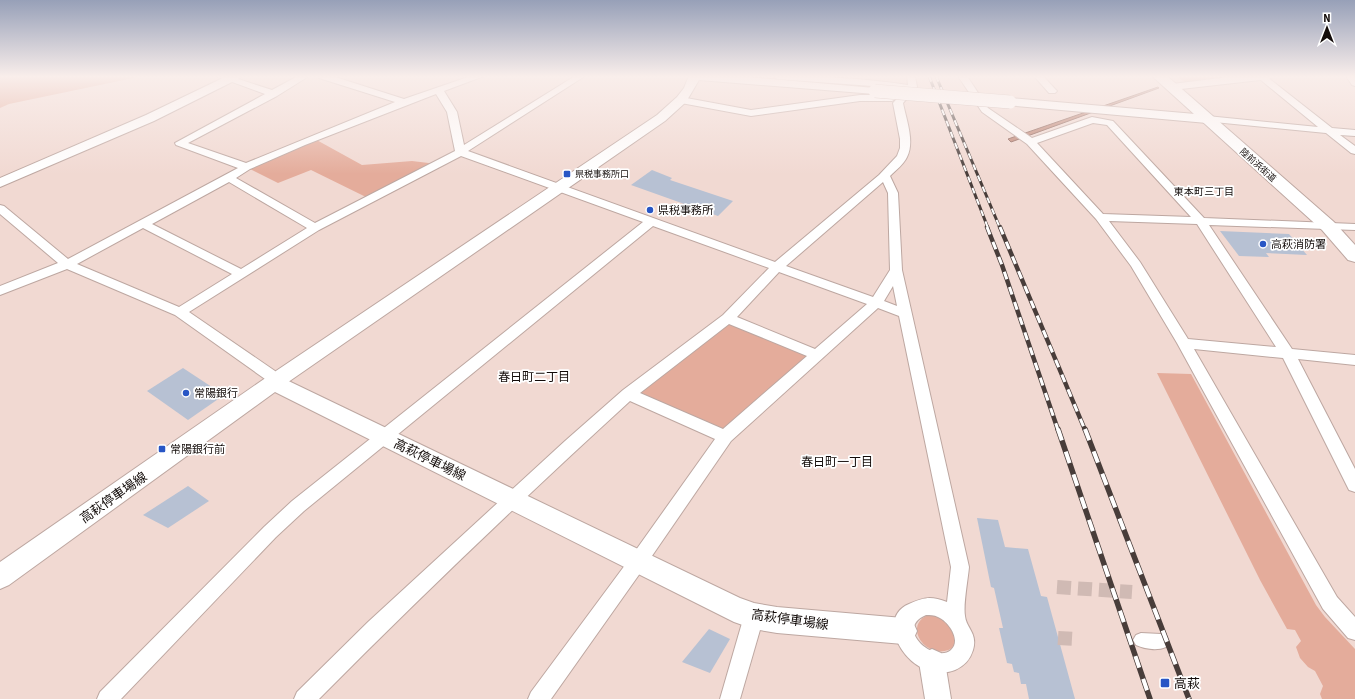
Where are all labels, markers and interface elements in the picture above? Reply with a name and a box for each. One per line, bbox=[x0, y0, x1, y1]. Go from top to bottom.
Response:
north arrow bbox=[1307, 8, 1347, 48]
text: N bbox=[1323, 11, 1331, 26]
street label: 陸前浜街道 bbox=[1237, 145, 1279, 185]
place label: 県税事務所口 bbox=[575, 168, 629, 181]
marker: 県税事務所口 bbox=[562, 169, 572, 179]
district label: 東本町三丁目 bbox=[1174, 185, 1234, 199]
place label: 県税事務所 bbox=[658, 203, 714, 218]
marker: 県税事務所 bbox=[645, 205, 655, 215]
place label: 高萩消防署 bbox=[1271, 237, 1326, 252]
marker: 高萩消防署 bbox=[1258, 239, 1268, 249]
district label: 春日町二丁目 bbox=[498, 369, 570, 386]
place label: 常陽銀行 bbox=[194, 386, 238, 401]
marker: 常陽銀行 bbox=[181, 388, 191, 398]
street label: 高萩停車場線 bbox=[391, 435, 469, 485]
place label: 常陽銀行前 bbox=[170, 442, 225, 457]
marker: 常陽銀行前 bbox=[157, 444, 167, 454]
district label: 春日町一丁目 bbox=[801, 454, 873, 471]
street label: 高萩停車場線 bbox=[76, 468, 151, 528]
street label: 高萩停車場線 bbox=[750, 606, 830, 634]
place label: 高萩 bbox=[1174, 675, 1200, 693]
marker: 高萩 bbox=[1159, 677, 1171, 689]

